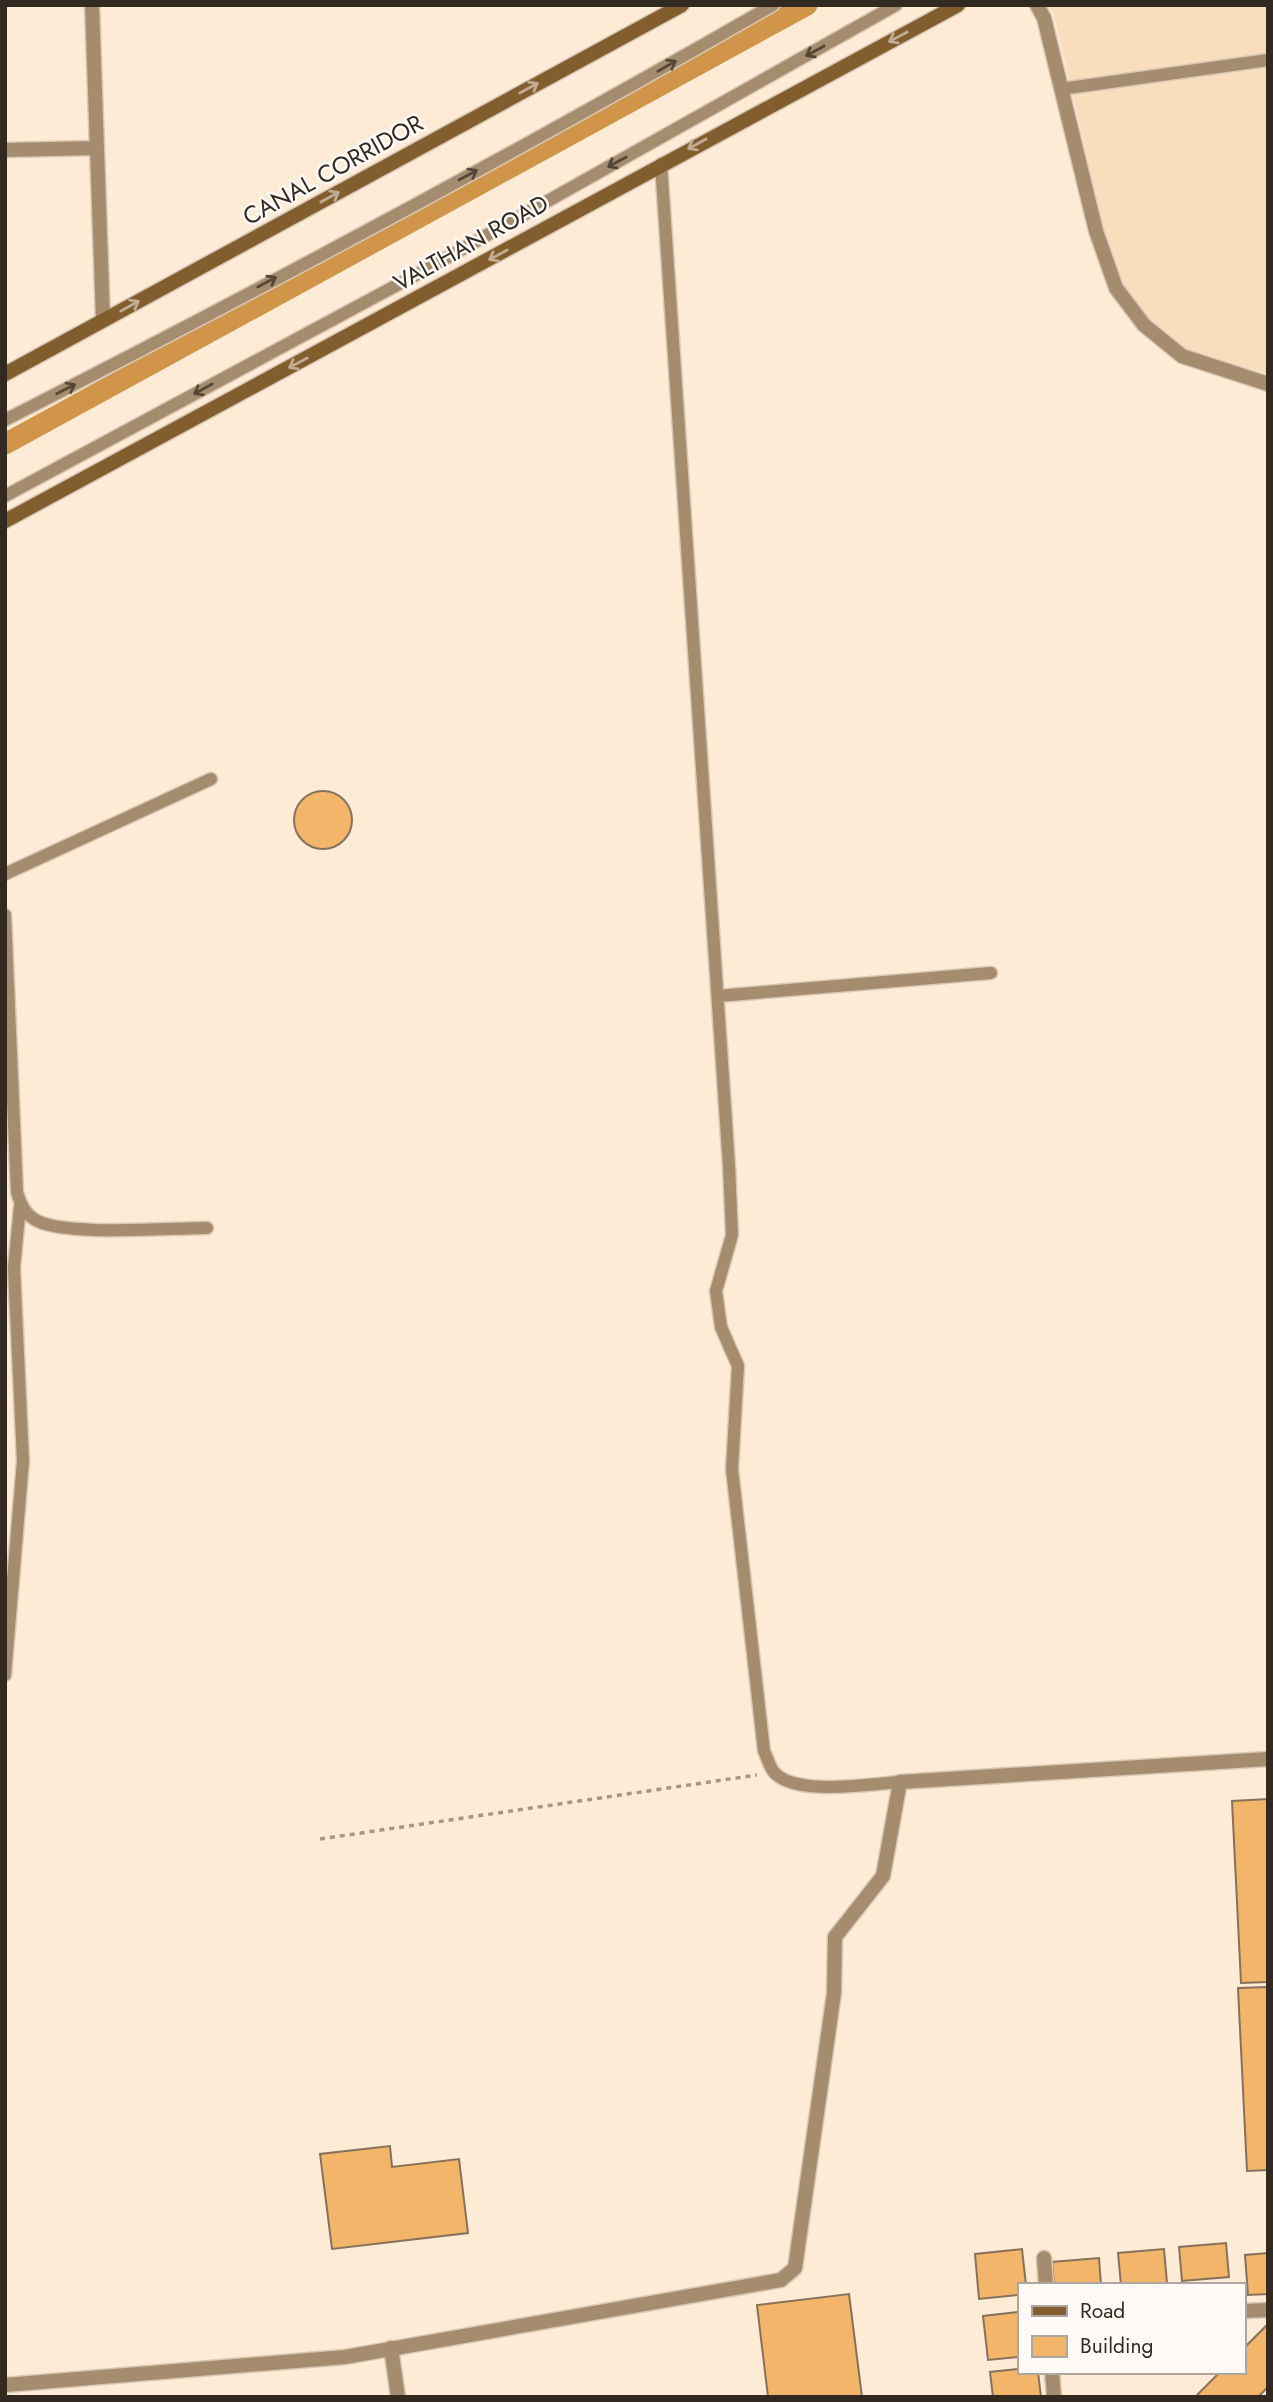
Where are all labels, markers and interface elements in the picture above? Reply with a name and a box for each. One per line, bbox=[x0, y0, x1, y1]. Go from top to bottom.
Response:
one-way arrow bbox=[888, 31, 909, 44]
one-way arrow bbox=[806, 44, 826, 58]
one-way arrow bbox=[657, 59, 677, 73]
one-way arrow bbox=[519, 81, 539, 95]
street label: CANAL CORRIDOR bbox=[236, 105, 430, 234]
one-way arrow bbox=[688, 137, 708, 151]
one-way arrow bbox=[607, 156, 628, 169]
one-way arrow bbox=[457, 168, 477, 182]
street label: VALTHAN ROAD bbox=[387, 186, 555, 300]
one-way arrow bbox=[319, 190, 339, 204]
one-way arrow bbox=[489, 248, 509, 262]
one-way arrow bbox=[256, 274, 277, 288]
one-way arrow bbox=[119, 299, 140, 312]
one-way arrow bbox=[288, 356, 309, 370]
one-way arrow bbox=[55, 381, 76, 395]
one-way arrow bbox=[193, 382, 213, 396]
legend bbox=[1018, 2283, 1245, 2374]
text: Road bbox=[1080, 2296, 1125, 2326]
text: Building bbox=[1080, 2331, 1153, 2361]

